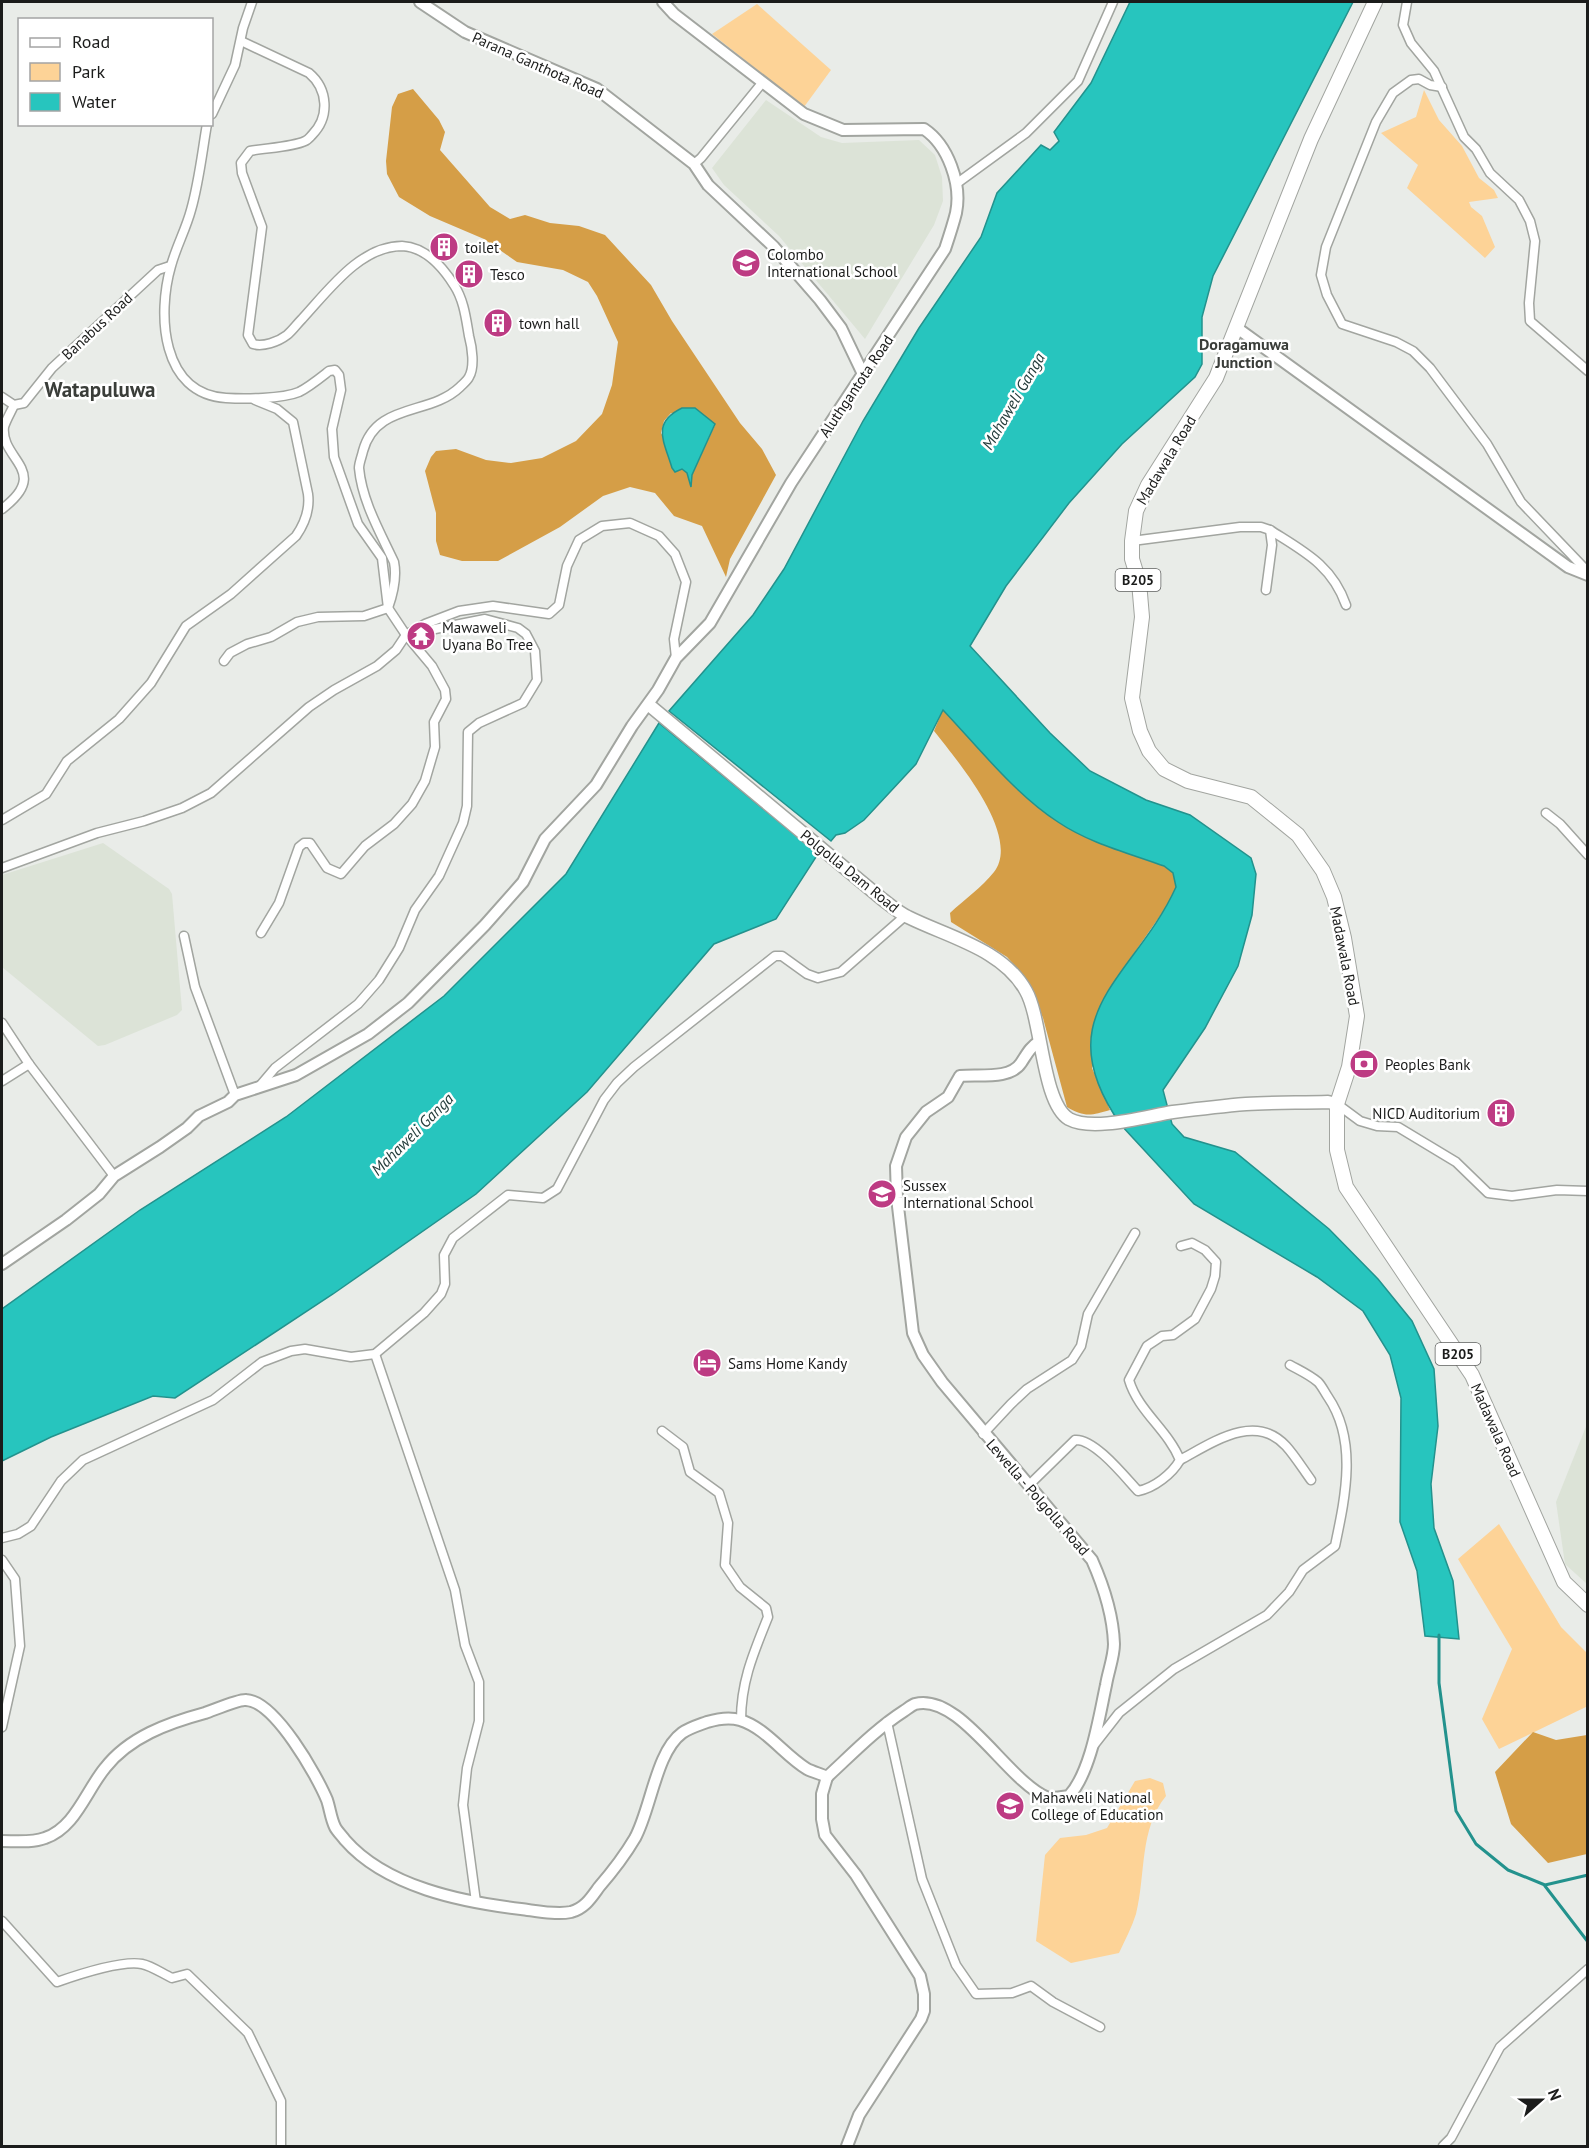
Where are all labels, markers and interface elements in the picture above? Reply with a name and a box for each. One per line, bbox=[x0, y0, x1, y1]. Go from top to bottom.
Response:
legend bbox=[18, 18, 213, 126]
street label: Parana Ganthota Road bbox=[469, 27, 607, 103]
text: Road bbox=[72, 30, 110, 53]
text: Park bbox=[72, 60, 105, 83]
text: Water bbox=[72, 90, 116, 113]
building icon: toilet bbox=[428, 231, 460, 263]
place label: toilet bbox=[465, 238, 499, 257]
place label: Colombo International School bbox=[767, 245, 898, 281]
school or university icon: Colombo International School bbox=[730, 247, 762, 279]
building icon: Tesco bbox=[453, 258, 485, 290]
place label: Tesco bbox=[490, 265, 525, 284]
street label: Banabus Road bbox=[58, 288, 136, 364]
building icon: town hall bbox=[482, 307, 514, 339]
place label: town hall bbox=[519, 314, 580, 333]
street label: Aluthgantota Road bbox=[815, 331, 897, 441]
district label: Doragamuwa Junction bbox=[1199, 334, 1289, 372]
water label: Mahaweli Ganga bbox=[977, 349, 1049, 453]
district label: Watapuluwa bbox=[45, 376, 155, 403]
street label: Madawala Road bbox=[1132, 412, 1200, 508]
road number: B205 bbox=[1116, 569, 1160, 591]
place label: Mawaweli Uyana Bo Tree bbox=[442, 618, 533, 654]
temple icon: Mawaweli Uyana Bo Tree bbox=[405, 620, 437, 652]
street label: Polgolla Dam Road bbox=[797, 825, 903, 917]
street label: Madawala Road bbox=[1326, 905, 1364, 1007]
bank icon: Peoples Bank bbox=[1348, 1048, 1380, 1080]
place label: Peoples Bank bbox=[1385, 1055, 1471, 1074]
water label: Mahaweli Ganga bbox=[367, 1088, 458, 1179]
building icon: NICD Auditorium bbox=[1485, 1097, 1517, 1129]
place label: NICD Auditorium bbox=[1372, 1104, 1480, 1123]
place label: Sussex International School bbox=[903, 1176, 1034, 1212]
school or university icon: Sussex International School bbox=[866, 1178, 898, 1210]
road number: B205 bbox=[1436, 1343, 1480, 1365]
hotel icon: Sams Home Kandy bbox=[691, 1347, 723, 1379]
place label: Sams Home Kandy bbox=[728, 1354, 847, 1373]
street label: Madawala Road bbox=[1467, 1380, 1525, 1480]
street label: Lewella - Polgolla Road bbox=[982, 1435, 1094, 1559]
place label: Mahaweli National College of Education bbox=[1031, 1788, 1163, 1824]
school or university icon: Mahaweli National College of Education bbox=[994, 1790, 1026, 1822]
north arrow bbox=[1511, 2070, 1571, 2130]
text: N bbox=[1544, 2086, 1566, 2103]

